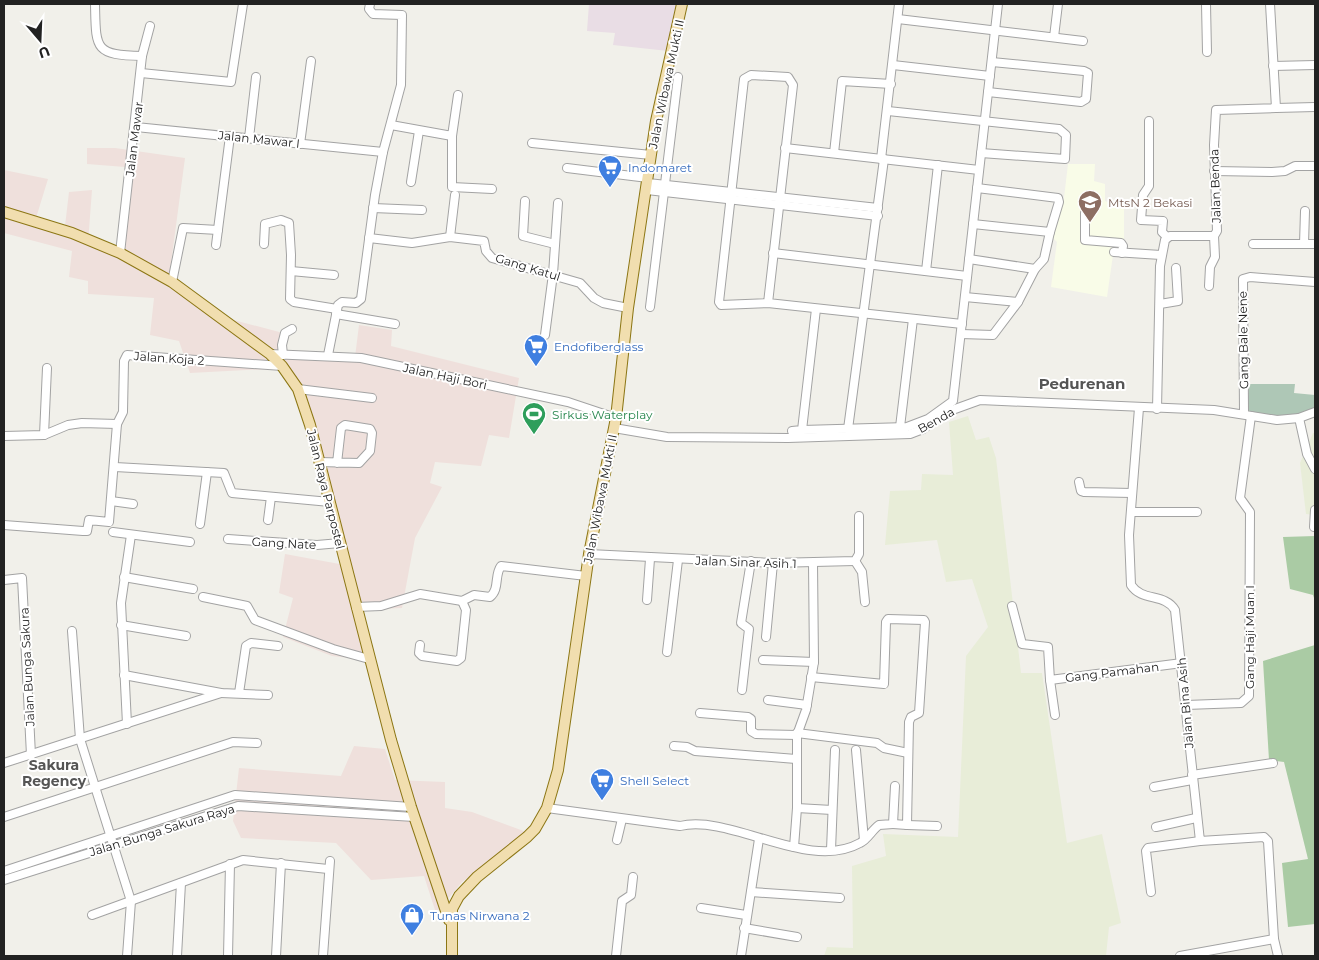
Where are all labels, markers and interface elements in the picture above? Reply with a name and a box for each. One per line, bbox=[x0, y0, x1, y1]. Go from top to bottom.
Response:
north arrow bbox=[15, 15, 65, 65]
street label: Jalan Wibawa Mukti II bbox=[645, 18, 687, 151]
text: U bbox=[36, 42, 52, 63]
street label: Jalan Mawar bbox=[122, 101, 146, 178]
street label: Jalan Mawar I bbox=[216, 127, 301, 151]
street label: Jalan Benda bbox=[1206, 149, 1224, 224]
supermarket icon: Indomaret bbox=[597, 154, 623, 188]
place label: Indomaret bbox=[628, 160, 692, 175]
school or university icon: MtsN 2 Bekasi bbox=[1077, 189, 1103, 223]
place label: MtsN 2 Bekasi bbox=[1108, 195, 1193, 210]
street label: Gang Katul bbox=[494, 250, 562, 284]
street label: Gang Bale Nene bbox=[1235, 291, 1251, 389]
supermarket icon: Endofiberglass bbox=[523, 333, 549, 367]
place label: Endofiberglass bbox=[554, 339, 644, 354]
street label: Jalan Koja 2 bbox=[132, 348, 205, 368]
street label: Jalan Haji Bori bbox=[401, 360, 488, 392]
district label: Pedurenan bbox=[1039, 374, 1125, 393]
sports icon: Sirkus Waterplay bbox=[521, 401, 547, 435]
street label: Benda bbox=[915, 404, 957, 436]
place label: Sirkus Waterplay bbox=[552, 407, 653, 422]
street label: Jalan Raya Parpostel bbox=[304, 426, 348, 551]
street label: Jalan Wibawa Mukti II bbox=[580, 433, 620, 566]
street label: Gang Nate bbox=[251, 534, 317, 552]
street label: Jalan Sinar Asih 1 bbox=[694, 553, 797, 571]
street label: Gang Haji Muan I bbox=[1242, 585, 1257, 689]
street label: Jalan Bunga Sakura bbox=[16, 607, 38, 728]
street label: Jalan Bina Asih bbox=[1174, 657, 1197, 750]
street label: Gang Pamahan bbox=[1064, 659, 1160, 685]
district label: Sakura Regency bbox=[22, 756, 87, 790]
supermarket icon: Shell Select bbox=[589, 767, 615, 801]
place label: Shell Select bbox=[620, 773, 689, 788]
street label: Jalan Bunga Sakura Raya bbox=[87, 801, 237, 860]
shop icon: Tunas Nirwana 2 bbox=[399, 902, 425, 936]
place label: Tunas Nirwana 2 bbox=[430, 908, 530, 923]

